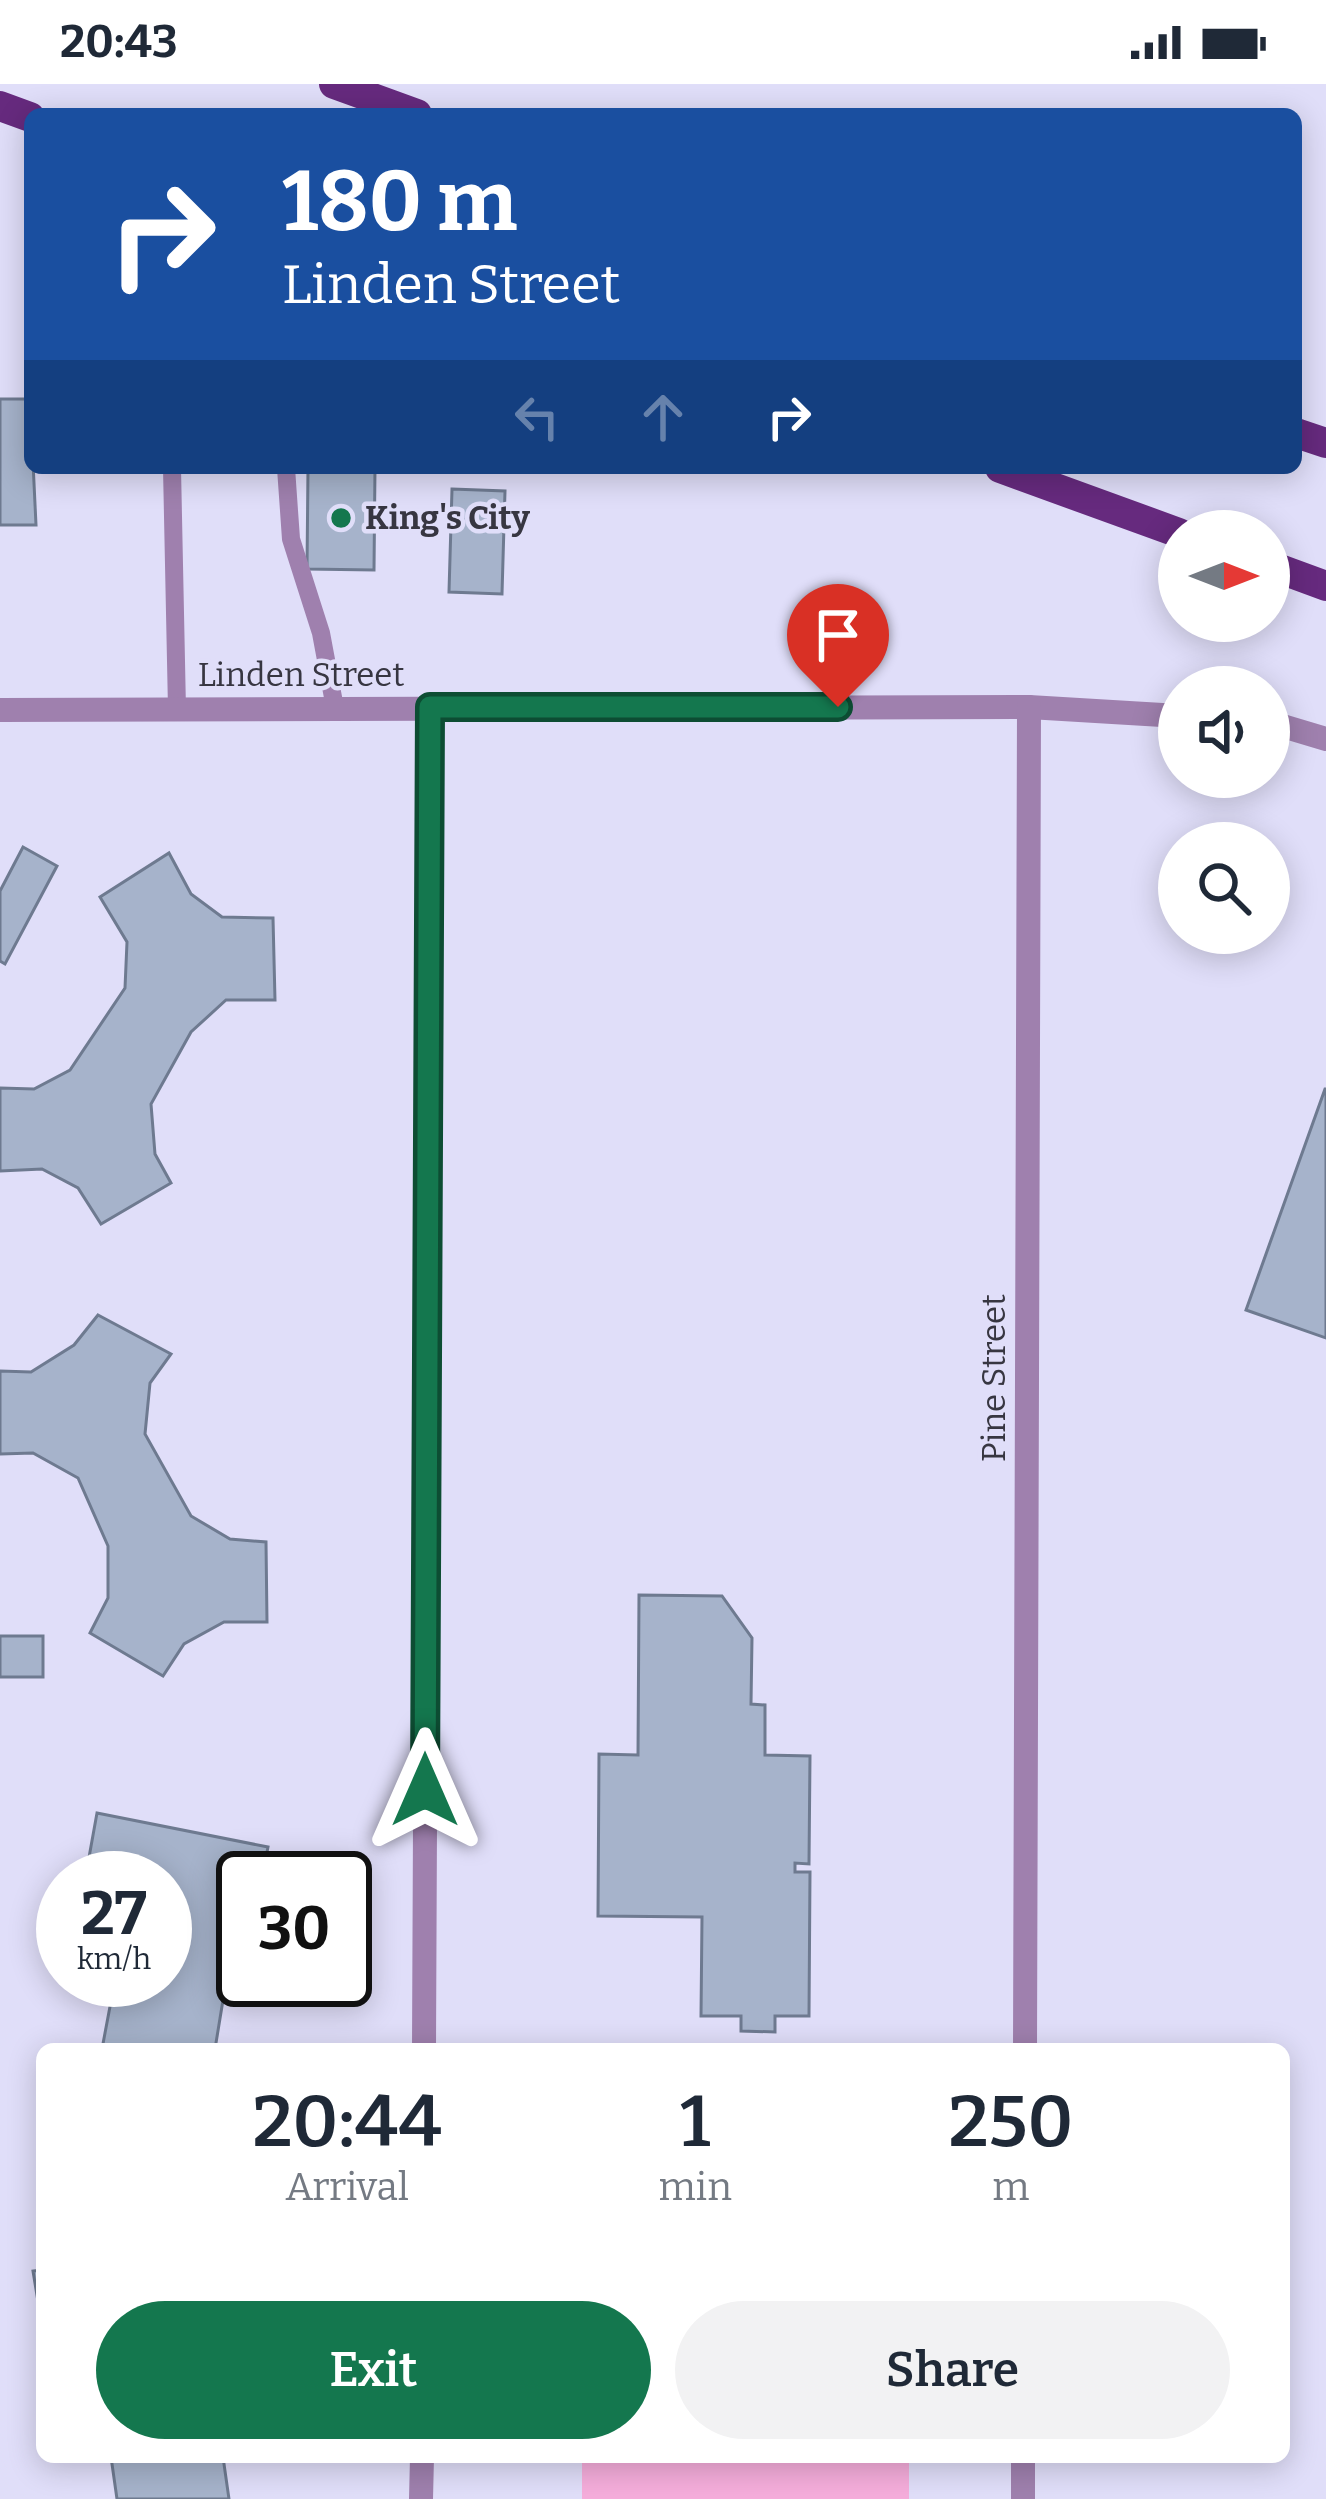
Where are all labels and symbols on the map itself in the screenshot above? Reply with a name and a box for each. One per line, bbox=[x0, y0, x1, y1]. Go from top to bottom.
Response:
place label: King's City bbox=[365, 498, 530, 538]
marker: King's City bbox=[328, 505, 354, 531]
north arrow bbox=[1158, 510, 1290, 642]
pin bbox=[787, 584, 889, 707]
street label: Linden Street bbox=[198, 655, 404, 695]
street label: Pine Street bbox=[974, 1294, 1014, 1462]
position arrow bbox=[362, 1727, 488, 1853]
speed limit sign: 30 bbox=[216, 1851, 372, 2007]

